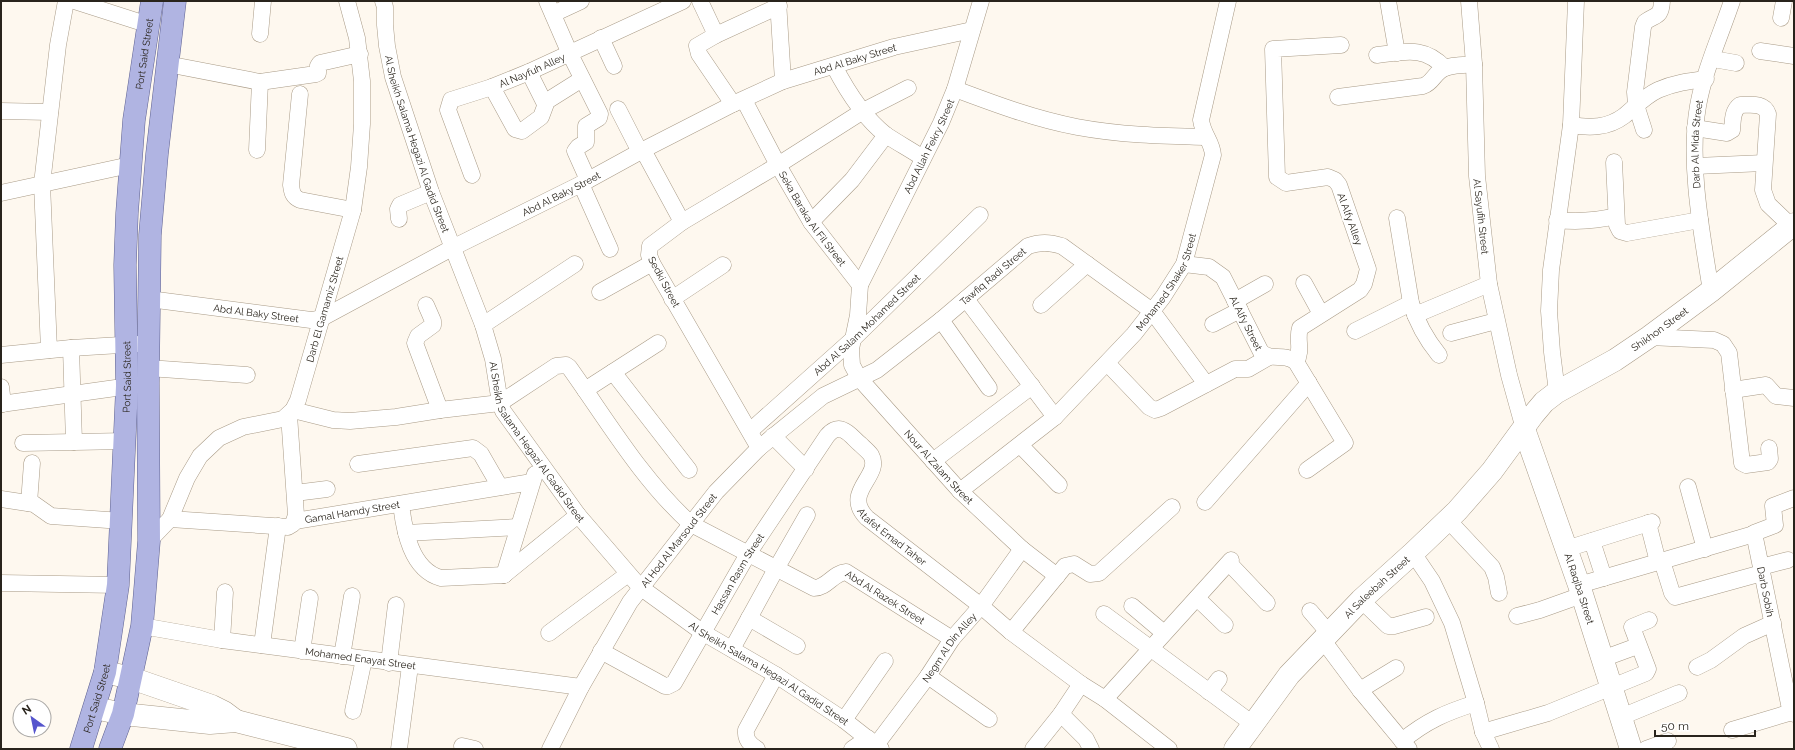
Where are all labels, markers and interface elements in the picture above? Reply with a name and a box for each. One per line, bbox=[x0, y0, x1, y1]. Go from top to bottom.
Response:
street label: Port Said Street bbox=[133, 17, 155, 90]
street label: Abd Al Baky Street bbox=[812, 41, 898, 77]
street label: Al Nayfuh Alley bbox=[497, 51, 567, 89]
street label: Al Sheikh Salama Hegazi Al Gadid Street bbox=[383, 54, 452, 235]
street label: Abd Allah Fekry Street bbox=[901, 97, 956, 195]
street label: Darb Al Mida Street bbox=[1689, 98, 1705, 189]
street label: Abd Al Baky Street bbox=[520, 169, 602, 218]
street label: Seka Baraka Al Fil Street bbox=[777, 169, 849, 268]
street label: Al Sayufih Street bbox=[1472, 178, 1491, 255]
street label: Al Alfy Alley bbox=[1335, 191, 1365, 247]
street label: Mohamed Shaker Street bbox=[1133, 231, 1198, 333]
street label: Tawfiq Radi Street bbox=[957, 245, 1028, 307]
street label: Darb El Gamamiz Street bbox=[304, 254, 345, 363]
street label: Sedki Street bbox=[646, 255, 682, 310]
street label: Abd Al Salam Mohamed Street bbox=[811, 271, 922, 377]
street label: Al Alfy Street bbox=[1228, 294, 1265, 353]
street label: Abd Al Baky Street bbox=[213, 302, 300, 324]
street label: Shikhon Street bbox=[1629, 304, 1690, 353]
street label: Port Said Street bbox=[120, 340, 133, 413]
street label: Al Sheikh Salama Hegazi Al Gadid Street bbox=[488, 361, 587, 525]
street label: Nour Al Zalam Street bbox=[902, 427, 976, 506]
street label: Al Hod Al Marsoud Street bbox=[638, 490, 719, 589]
street label: Gamal Hamdy Street bbox=[304, 498, 401, 525]
street label: Atafet Emad Taher bbox=[855, 506, 929, 568]
street label: Hassan Rasm Street bbox=[709, 531, 766, 616]
street label: Al Raqiba Street bbox=[1563, 552, 1597, 626]
street label: Al Saleebah Street bbox=[1342, 553, 1412, 620]
street label: Darb Sobih bbox=[1756, 566, 1777, 618]
street label: Abd Al Razek Street bbox=[844, 568, 927, 626]
street label: Negm Al Din Alley bbox=[920, 610, 979, 684]
street label: Al Sheikh Salama Hegazi Al Gadid Street bbox=[687, 619, 851, 728]
street label: Mohamed Enayat Street bbox=[305, 645, 417, 671]
street label: Port Said Street bbox=[81, 662, 112, 734]
north arrow bbox=[12, 698, 52, 738]
text: N bbox=[20, 702, 34, 718]
scale bar bbox=[1655, 712, 1755, 738]
text: 50 m bbox=[1661, 719, 1689, 733]

